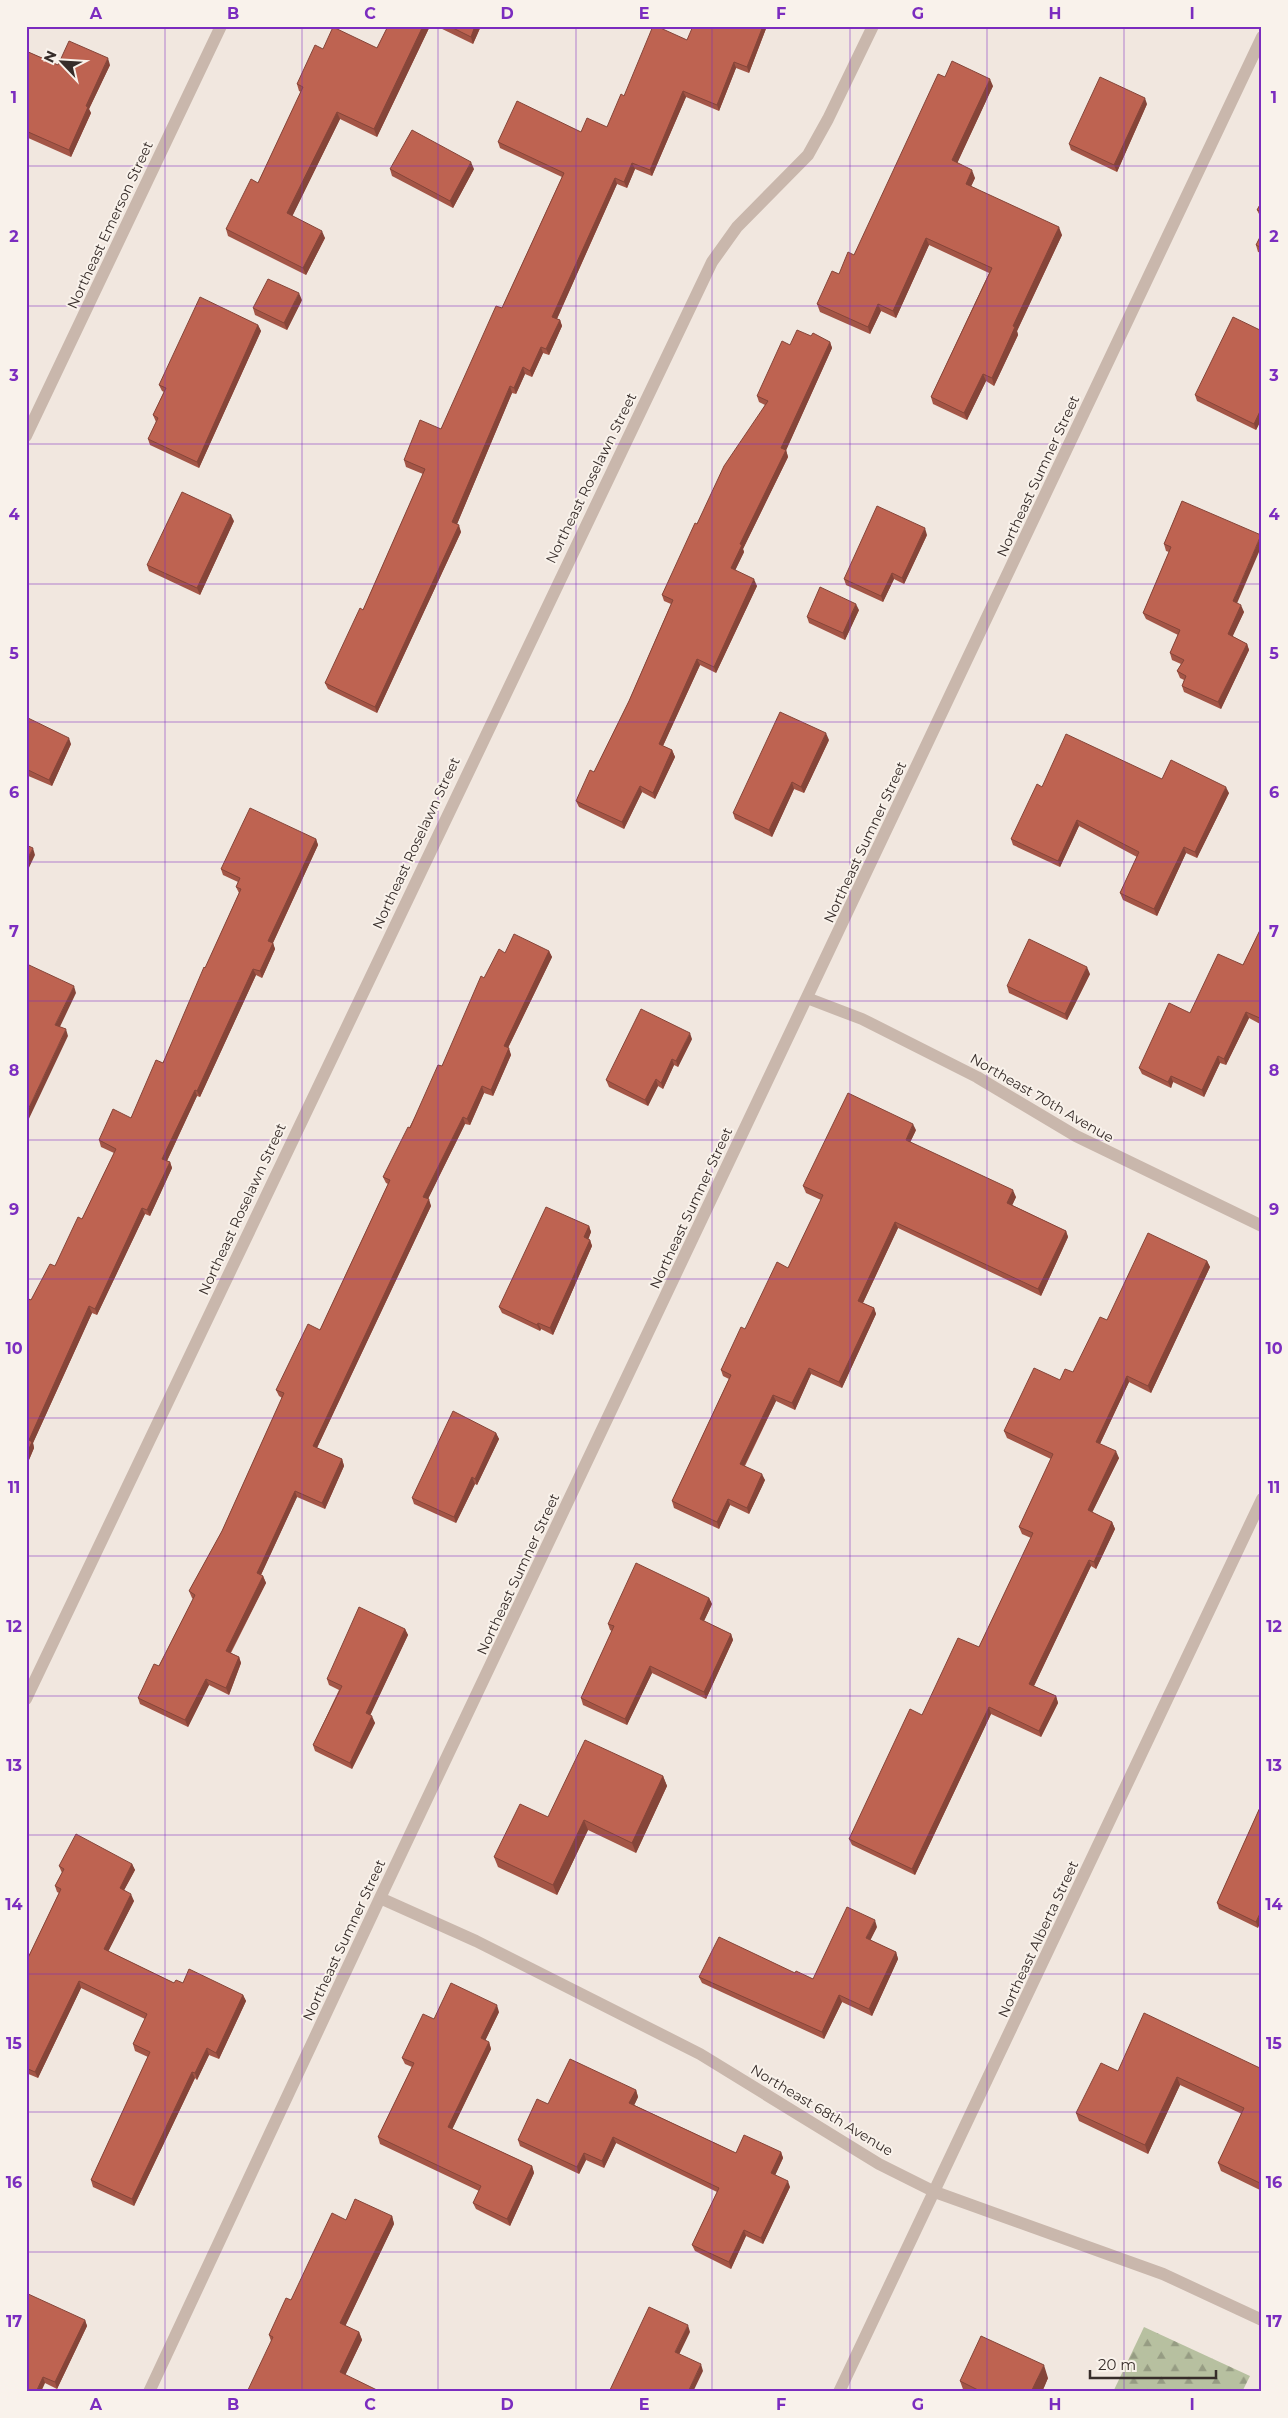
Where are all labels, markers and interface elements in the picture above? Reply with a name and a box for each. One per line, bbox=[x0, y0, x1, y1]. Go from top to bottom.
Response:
text: A bbox=[89, 4, 103, 23]
text: B bbox=[227, 4, 239, 23]
text: C bbox=[364, 4, 376, 23]
text: D bbox=[500, 4, 514, 23]
text: E bbox=[639, 4, 649, 23]
text: F bbox=[776, 4, 786, 23]
text: G bbox=[912, 4, 924, 23]
text: H bbox=[1049, 4, 1061, 23]
text: I bbox=[1189, 4, 1195, 23]
north arrow bbox=[38, 38, 88, 88]
text: N bbox=[40, 48, 61, 65]
text: 1 bbox=[11, 88, 17, 107]
text: 1 bbox=[1271, 88, 1277, 107]
street label: Northeast Emerson Street bbox=[63, 138, 157, 312]
text: 2 bbox=[9, 227, 19, 246]
text: 2 bbox=[1269, 227, 1279, 246]
text: 3 bbox=[8, 366, 19, 385]
text: 3 bbox=[1268, 366, 1279, 385]
street label: Northeast Roselawn Street bbox=[542, 389, 640, 566]
street label: Northeast Sumner Street bbox=[993, 392, 1084, 560]
text: 4 bbox=[8, 505, 20, 524]
text: 4 bbox=[1268, 505, 1280, 524]
text: 5 bbox=[9, 644, 19, 663]
text: 5 bbox=[1269, 644, 1279, 663]
street label: Northeast Roselawn Street bbox=[368, 754, 464, 932]
street label: Northeast Sumner Street bbox=[820, 758, 911, 926]
text: 6 bbox=[9, 783, 19, 802]
text: 6 bbox=[1269, 783, 1279, 802]
text: 7 bbox=[9, 922, 19, 941]
text: 7 bbox=[1269, 922, 1279, 941]
street label: Northeast 70th Avenue bbox=[967, 1049, 1117, 1147]
text: 8 bbox=[9, 1061, 19, 1080]
text: 8 bbox=[1269, 1061, 1279, 1080]
street label: Northeast Roselawn Street bbox=[194, 1120, 290, 1298]
street label: Northeast Sumner Street bbox=[646, 1124, 737, 1292]
text: 9 bbox=[9, 1200, 19, 1219]
text: 9 bbox=[1269, 1200, 1279, 1219]
text: 10 bbox=[5, 1339, 23, 1358]
text: 10 bbox=[1265, 1339, 1283, 1358]
text: 11 bbox=[8, 1478, 20, 1497]
text: 11 bbox=[1268, 1478, 1280, 1497]
street label: Northeast Sumner Street bbox=[473, 1490, 564, 1658]
text: 12 bbox=[6, 1617, 22, 1636]
text: 12 bbox=[1266, 1617, 1282, 1636]
text: 13 bbox=[6, 1756, 22, 1775]
text: 13 bbox=[1266, 1756, 1282, 1775]
street label: Northeast Sumner Street bbox=[299, 1856, 390, 2024]
street label: Northeast Alberta Street bbox=[994, 1857, 1082, 2020]
text: 14 bbox=[5, 1895, 23, 1914]
text: 14 bbox=[1265, 1895, 1283, 1914]
text: 15 bbox=[6, 2034, 22, 2053]
text: 15 bbox=[1266, 2034, 1282, 2053]
street label: Northeast 68th Avenue bbox=[748, 2060, 896, 2160]
text: 16 bbox=[6, 2173, 22, 2192]
text: 16 bbox=[1266, 2173, 1282, 2192]
text: 17 bbox=[6, 2312, 22, 2331]
text: 17 bbox=[1266, 2312, 1282, 2331]
scale bar bbox=[1090, 2348, 1217, 2380]
text: 20 m bbox=[1098, 2355, 1136, 2374]
text: A bbox=[89, 2395, 103, 2414]
text: B bbox=[227, 2395, 239, 2414]
text: C bbox=[364, 2395, 376, 2414]
text: D bbox=[500, 2395, 514, 2414]
text: E bbox=[639, 2395, 649, 2414]
text: F bbox=[776, 2395, 786, 2414]
text: G bbox=[912, 2395, 924, 2414]
text: H bbox=[1049, 2395, 1061, 2414]
text: I bbox=[1189, 2395, 1195, 2414]

